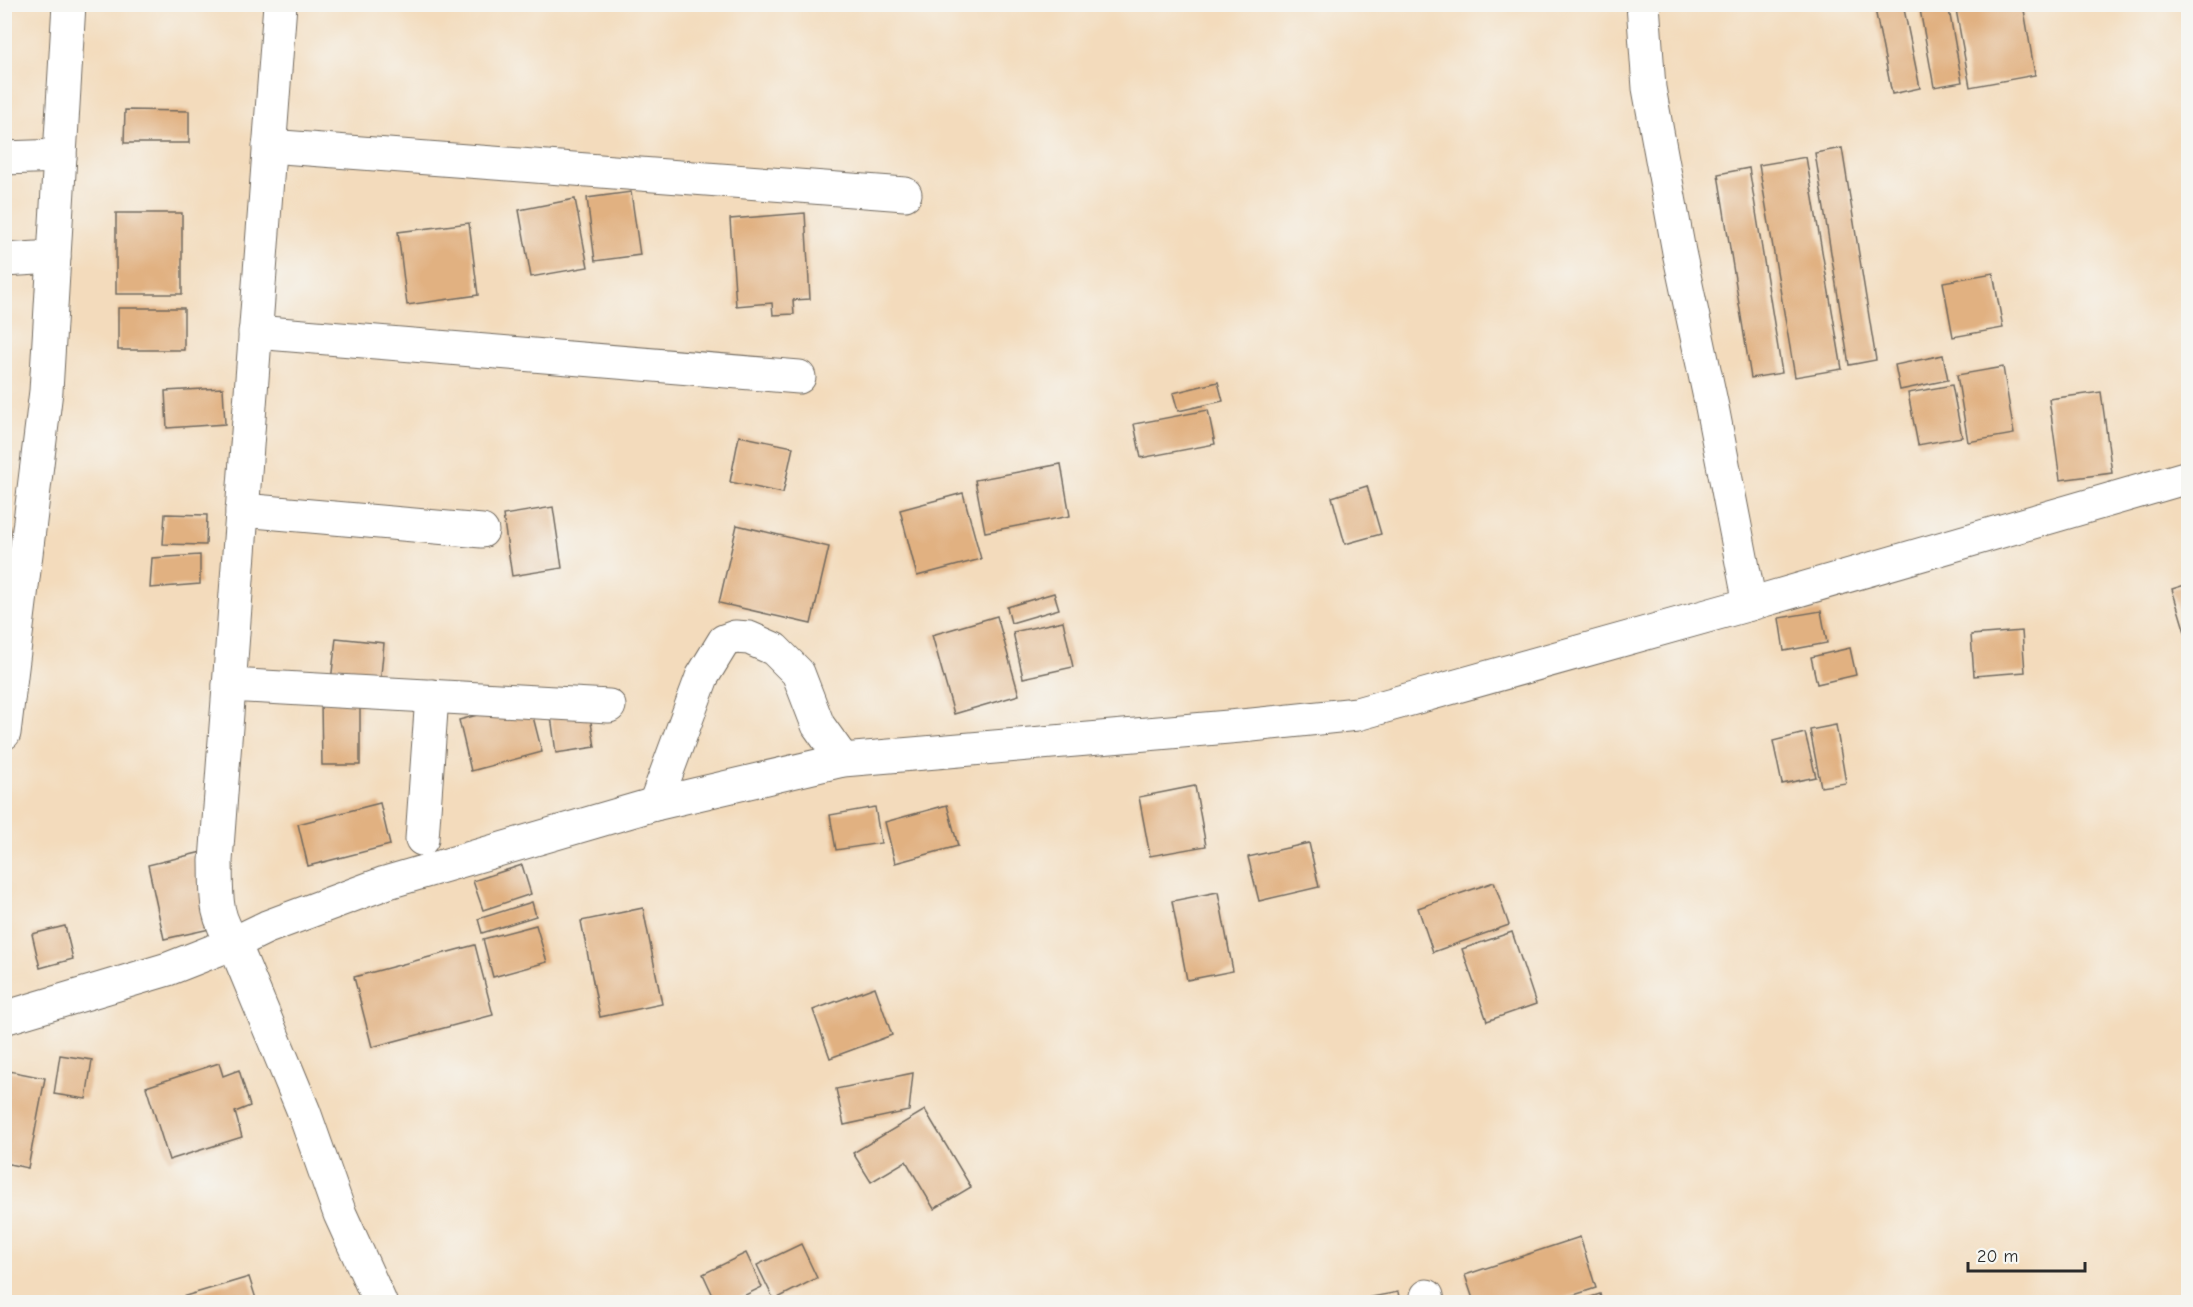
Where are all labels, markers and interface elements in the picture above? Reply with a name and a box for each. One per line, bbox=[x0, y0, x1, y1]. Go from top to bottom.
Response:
scale bar bbox=[1968, 1235, 2085, 1273]
text: 20 m bbox=[1977, 1246, 2018, 1267]

